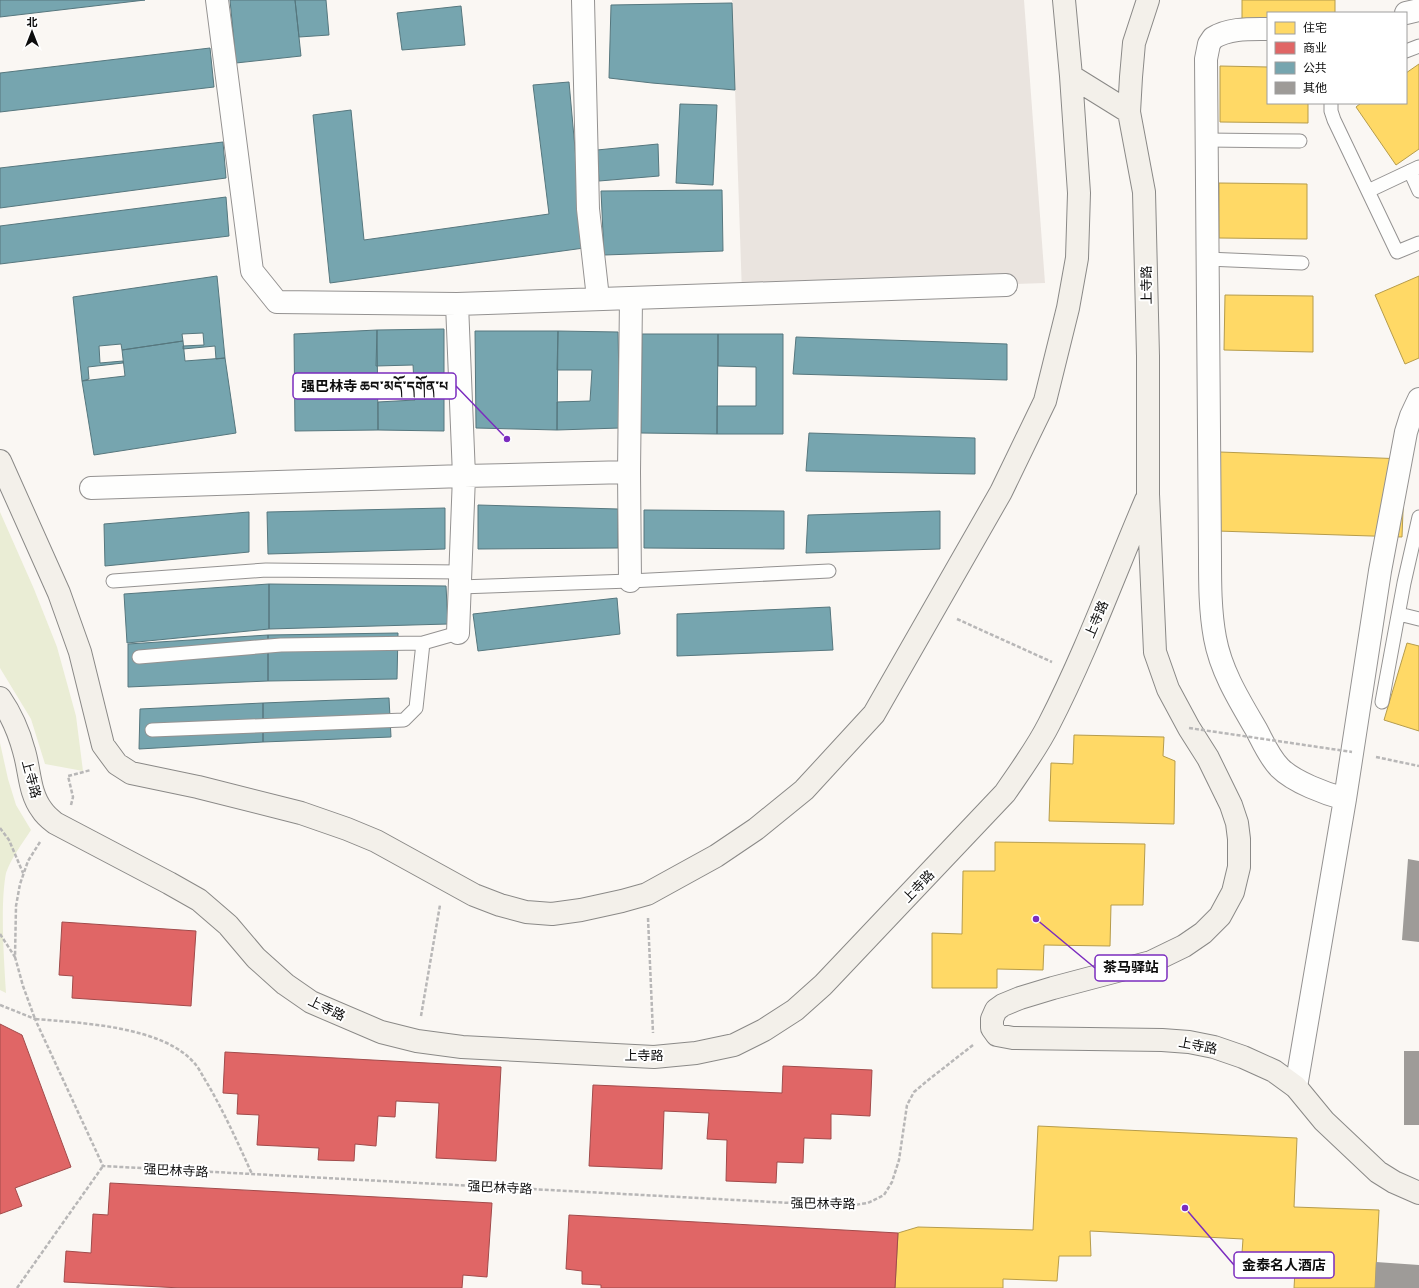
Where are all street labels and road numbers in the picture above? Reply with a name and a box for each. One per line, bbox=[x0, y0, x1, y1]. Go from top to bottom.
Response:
street label: 上寺路 bbox=[1139, 265, 1154, 305]
street label: 上寺路 bbox=[1082, 598, 1111, 640]
street label: 上寺路 bbox=[19, 758, 44, 800]
street label: 上寺路 bbox=[899, 867, 937, 906]
street label: 上寺路 bbox=[306, 993, 348, 1024]
street label: 上寺路 bbox=[1177, 1034, 1218, 1057]
street label: 上寺路 bbox=[624, 1048, 664, 1063]
street label: 强巴林寺路 bbox=[143, 1161, 209, 1180]
street label: 强巴林寺路 bbox=[467, 1178, 533, 1197]
street label: 强巴林寺路 bbox=[790, 1195, 856, 1212]

